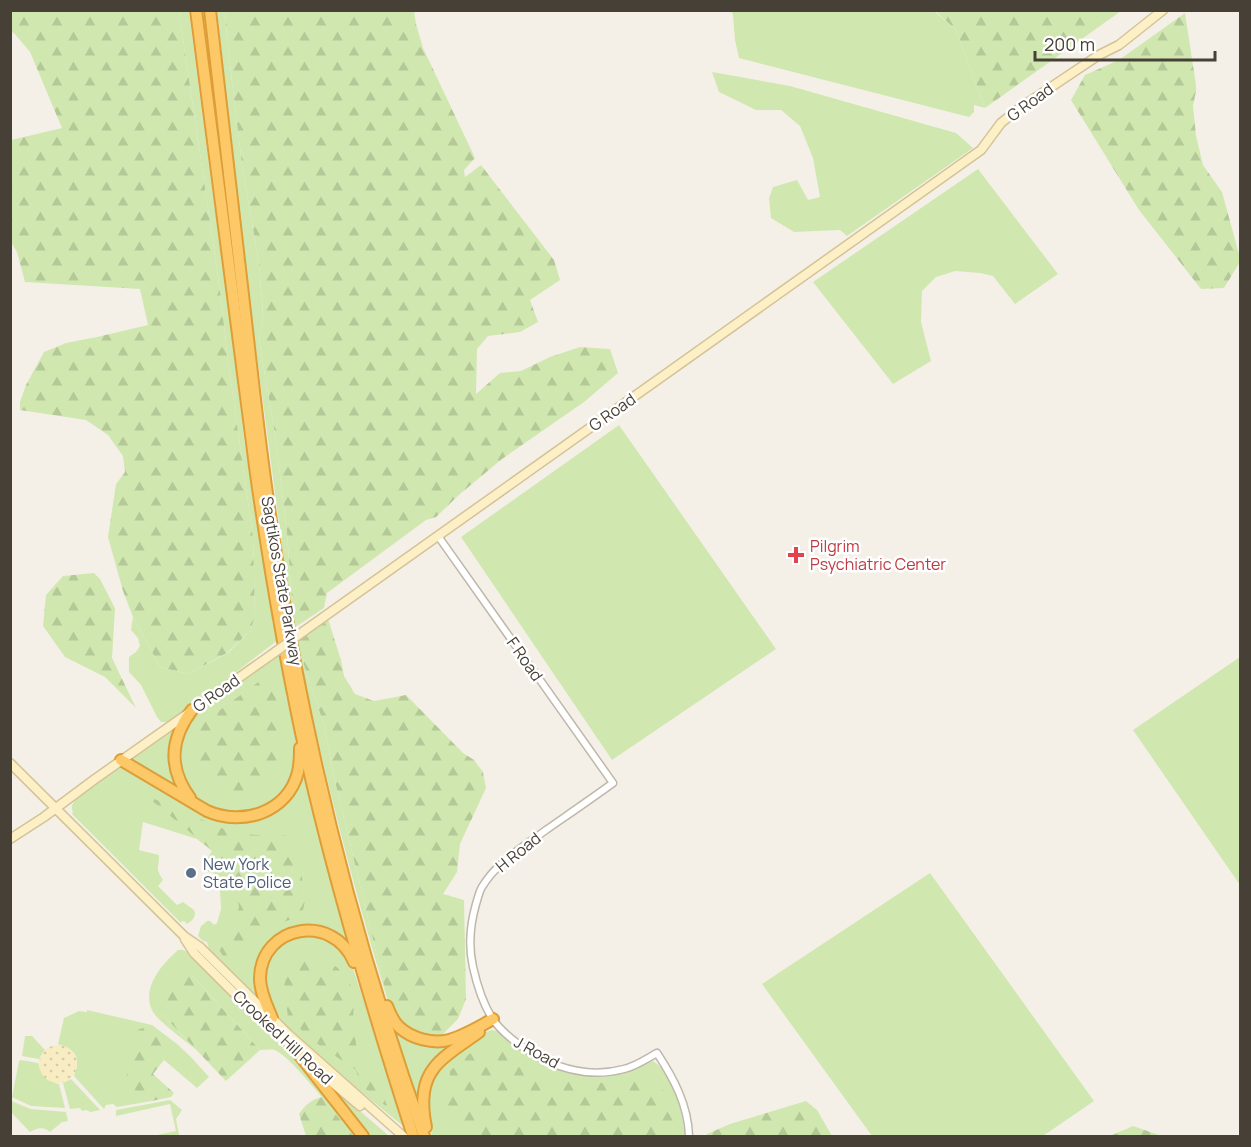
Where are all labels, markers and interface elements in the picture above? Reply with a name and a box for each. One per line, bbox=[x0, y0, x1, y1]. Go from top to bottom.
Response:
scale bar bbox=[1035, 24, 1215, 62]
text: 200 m bbox=[1044, 32, 1095, 56]
street label: G Road bbox=[1002, 78, 1058, 126]
street label: G Road bbox=[584, 388, 640, 436]
street label: Sagtikos State Parkway bbox=[256, 495, 308, 668]
place label: Pilgrim Psychiatric Center bbox=[810, 535, 946, 575]
marker: Pilgrim Psychiatric Center bbox=[787, 546, 805, 564]
street label: F Road bbox=[502, 633, 548, 685]
street label: G Road bbox=[188, 669, 244, 717]
street label: H Road bbox=[491, 827, 545, 877]
place label: New York State Police bbox=[203, 853, 291, 893]
marker: New York State Police bbox=[184, 866, 198, 880]
street label: Crooked Hill Road bbox=[228, 985, 338, 1089]
street label: J Road bbox=[510, 1031, 564, 1073]

